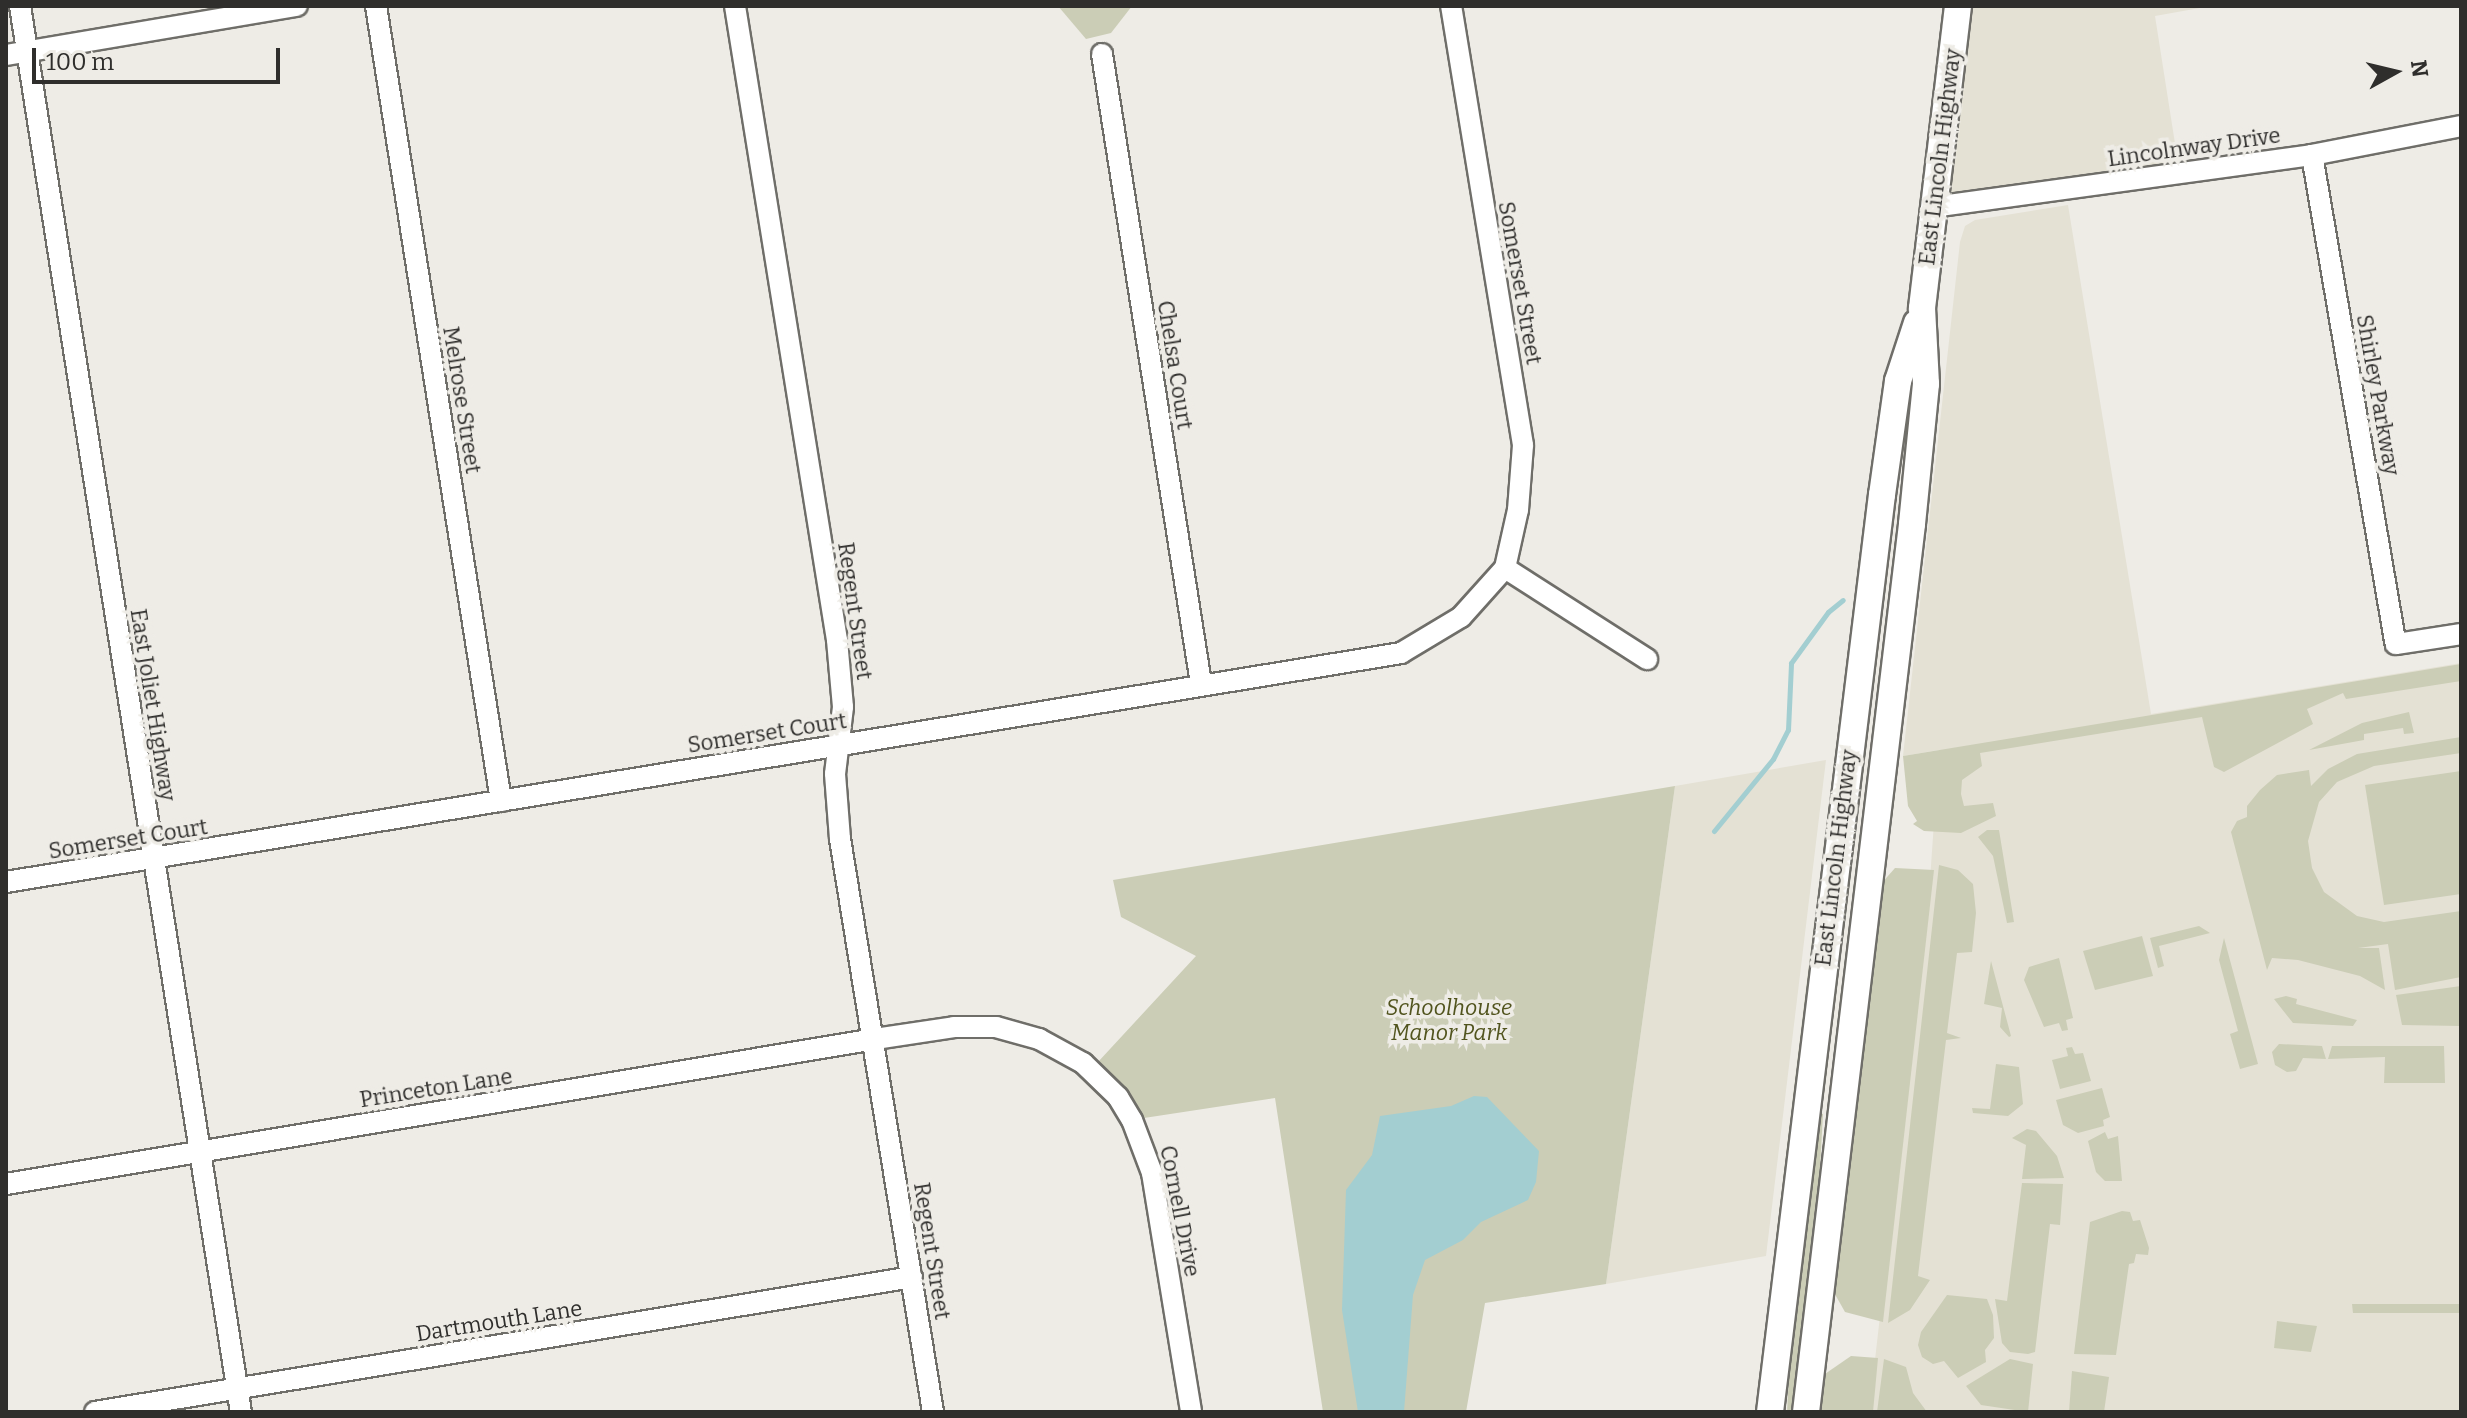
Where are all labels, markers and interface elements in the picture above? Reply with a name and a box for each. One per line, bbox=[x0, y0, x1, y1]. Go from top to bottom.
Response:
scale bar bbox=[36, 32, 284, 82]
north arrow bbox=[2355, 32, 2435, 112]
street label: East Lincoln Highway bbox=[1914, 47, 1966, 267]
text: 100 m bbox=[46, 48, 114, 76]
text: N bbox=[2405, 58, 2434, 79]
street label: Lincolnway Drive bbox=[2106, 122, 2282, 172]
street label: Somerset Street bbox=[1493, 199, 1547, 367]
street label: Chelsa Court bbox=[1152, 299, 1198, 431]
street label: Shirley Parkway bbox=[2351, 312, 2405, 478]
street label: Melrose Street bbox=[437, 325, 487, 475]
street label: Regent Street bbox=[832, 541, 878, 681]
street label: East Joliet Highway bbox=[125, 607, 181, 803]
street label: Somerset Court bbox=[686, 707, 848, 759]
street label: East Lincoln Highway bbox=[1810, 748, 1862, 968]
street label: Somerset Court bbox=[47, 813, 209, 865]
park label: Schoolhouse Manor Park bbox=[1386, 994, 1512, 1046]
street label: Princeton Lane bbox=[358, 1063, 514, 1113]
street label: Cornell Drive bbox=[1154, 1143, 1206, 1279]
street label: Regent Street bbox=[908, 1181, 956, 1321]
street label: Dartmouth Lane bbox=[414, 1295, 584, 1347]

